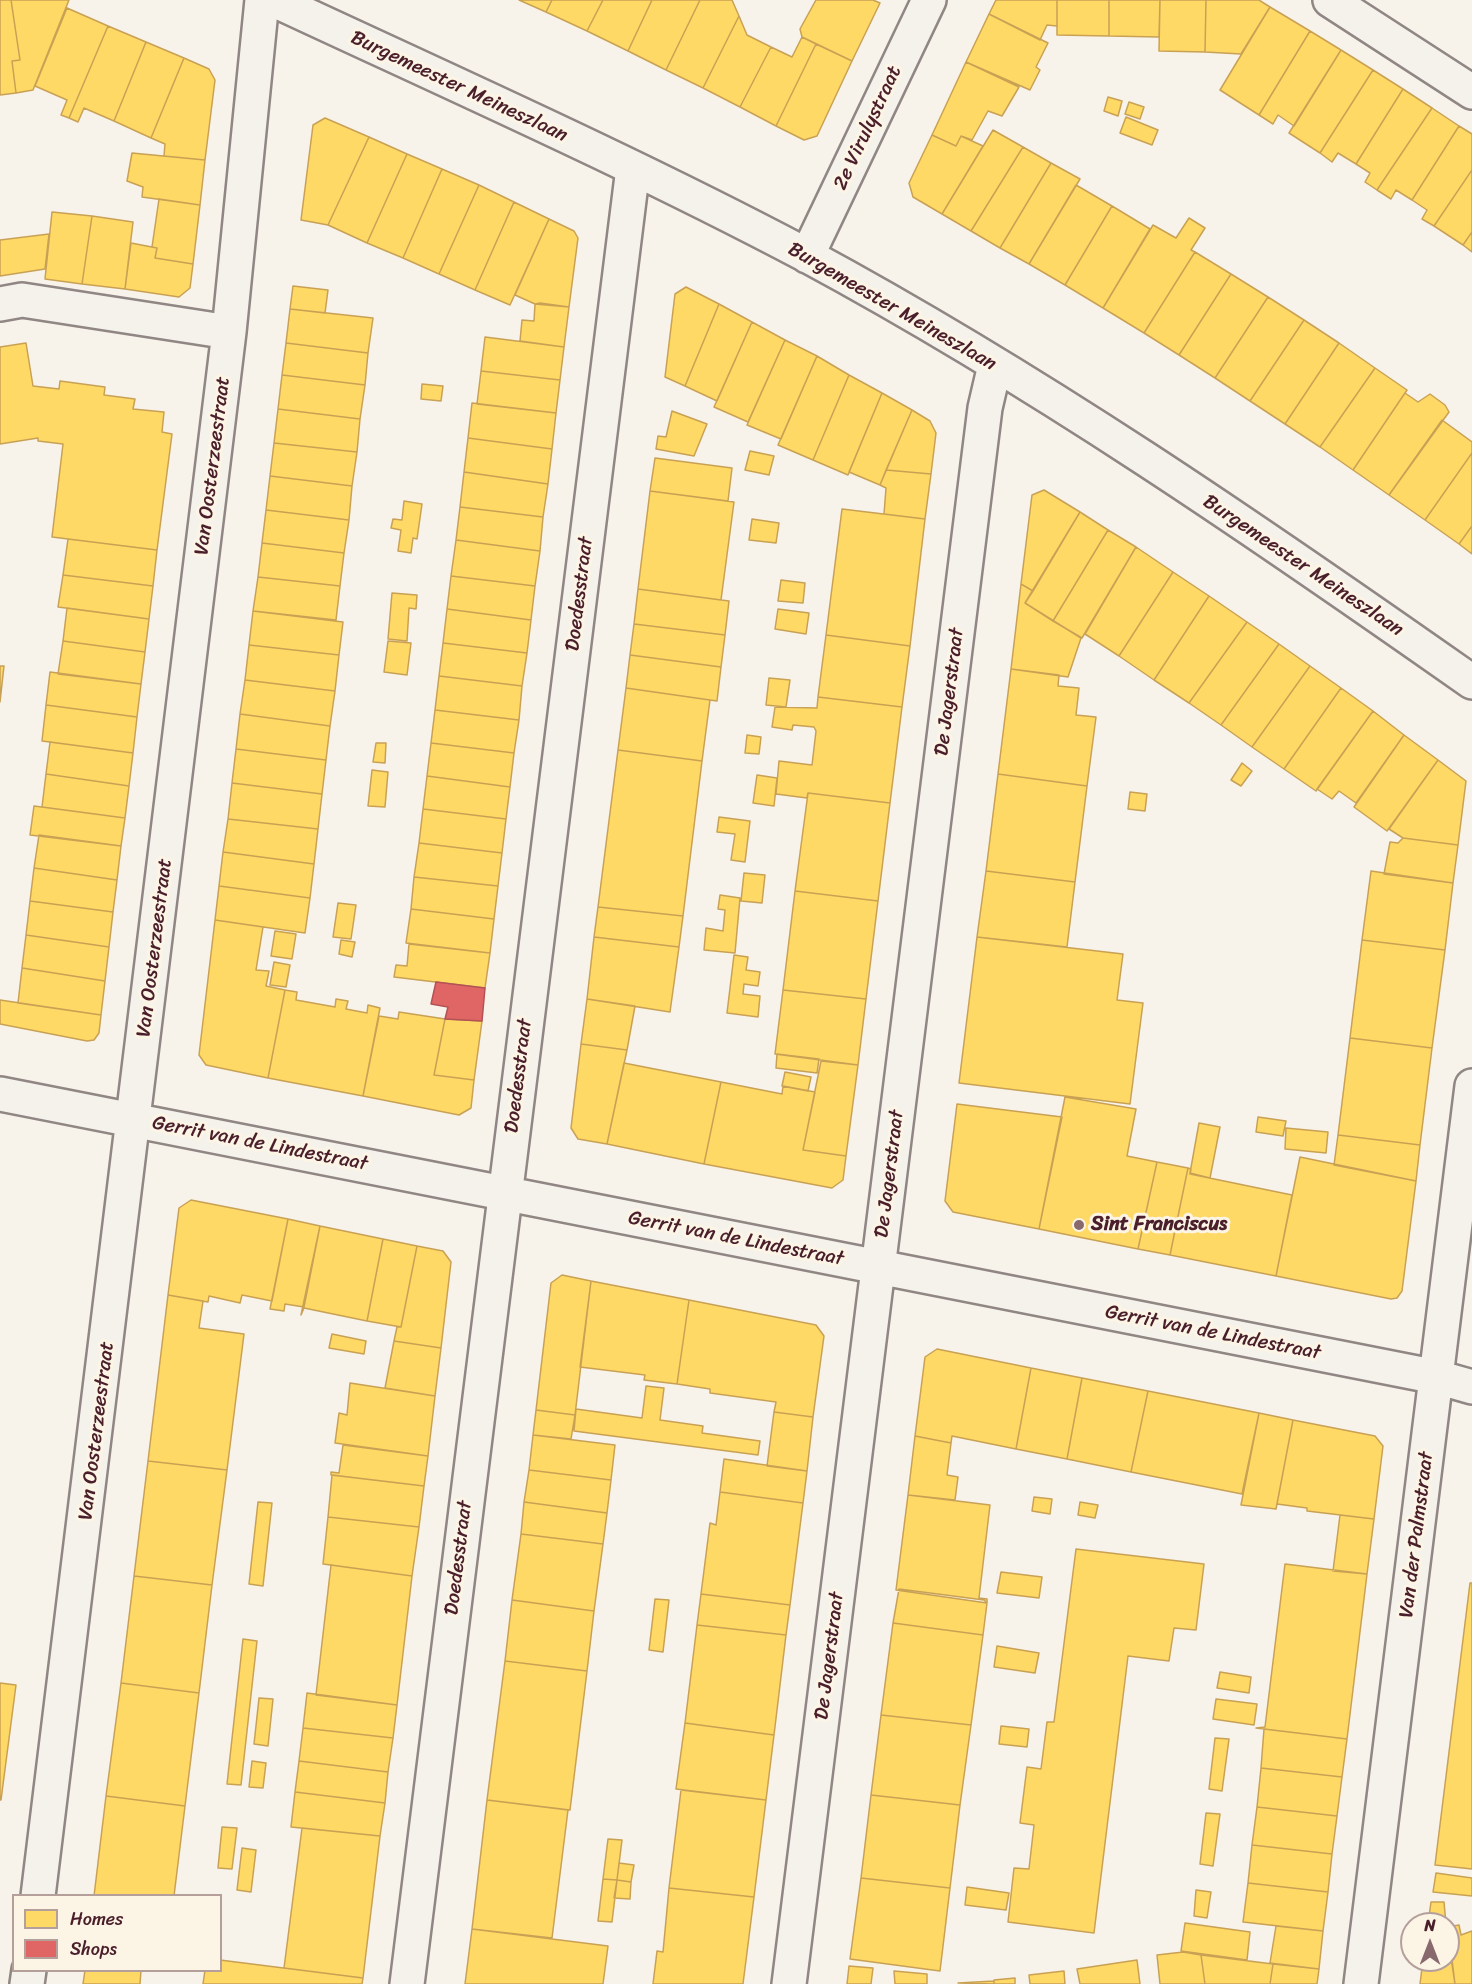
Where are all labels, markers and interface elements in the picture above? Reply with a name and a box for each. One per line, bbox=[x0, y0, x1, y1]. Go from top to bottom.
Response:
street label: Burgemeester Meineszlaan bbox=[347, 26, 571, 148]
street label: 2e Virulystraat bbox=[829, 62, 907, 194]
street label: Burgemeester Meineszlaan bbox=[784, 237, 1000, 377]
street label: Van Oosterzeestraat bbox=[190, 375, 236, 557]
street label: Burgemeester Meineszlaan bbox=[1198, 490, 1408, 642]
street label: Doedesstraat bbox=[561, 535, 599, 653]
street label: De Jagerstraat bbox=[930, 627, 970, 757]
street label: Van Oosterzeestraat bbox=[132, 857, 178, 1039]
street label: Doedesstraat bbox=[500, 1017, 538, 1135]
street label: De Jagerstraat bbox=[870, 1109, 910, 1239]
street label: Gerrit van de Lindestraat bbox=[150, 1111, 370, 1177]
street label: Gerrit van de Lindestraat bbox=[626, 1206, 846, 1272]
place label: Sint Franciscus bbox=[1091, 1213, 1227, 1237]
marker: Sint Franciscus bbox=[1072, 1218, 1086, 1232]
street label: Gerrit van de Lindestraat bbox=[1103, 1300, 1323, 1366]
street label: Van Oosterzeestraat bbox=[74, 1340, 120, 1522]
street label: Van der Palmstraat bbox=[1395, 1451, 1439, 1619]
street label: Doedesstraat bbox=[440, 1499, 478, 1617]
street label: De Jagerstraat bbox=[810, 1591, 850, 1721]
legend bbox=[12, 1894, 222, 1972]
text: Homes bbox=[70, 1903, 123, 1935]
text: N bbox=[1424, 1911, 1436, 1940]
north arrow bbox=[1400, 1912, 1460, 1972]
text: Shops bbox=[70, 1933, 117, 1965]

